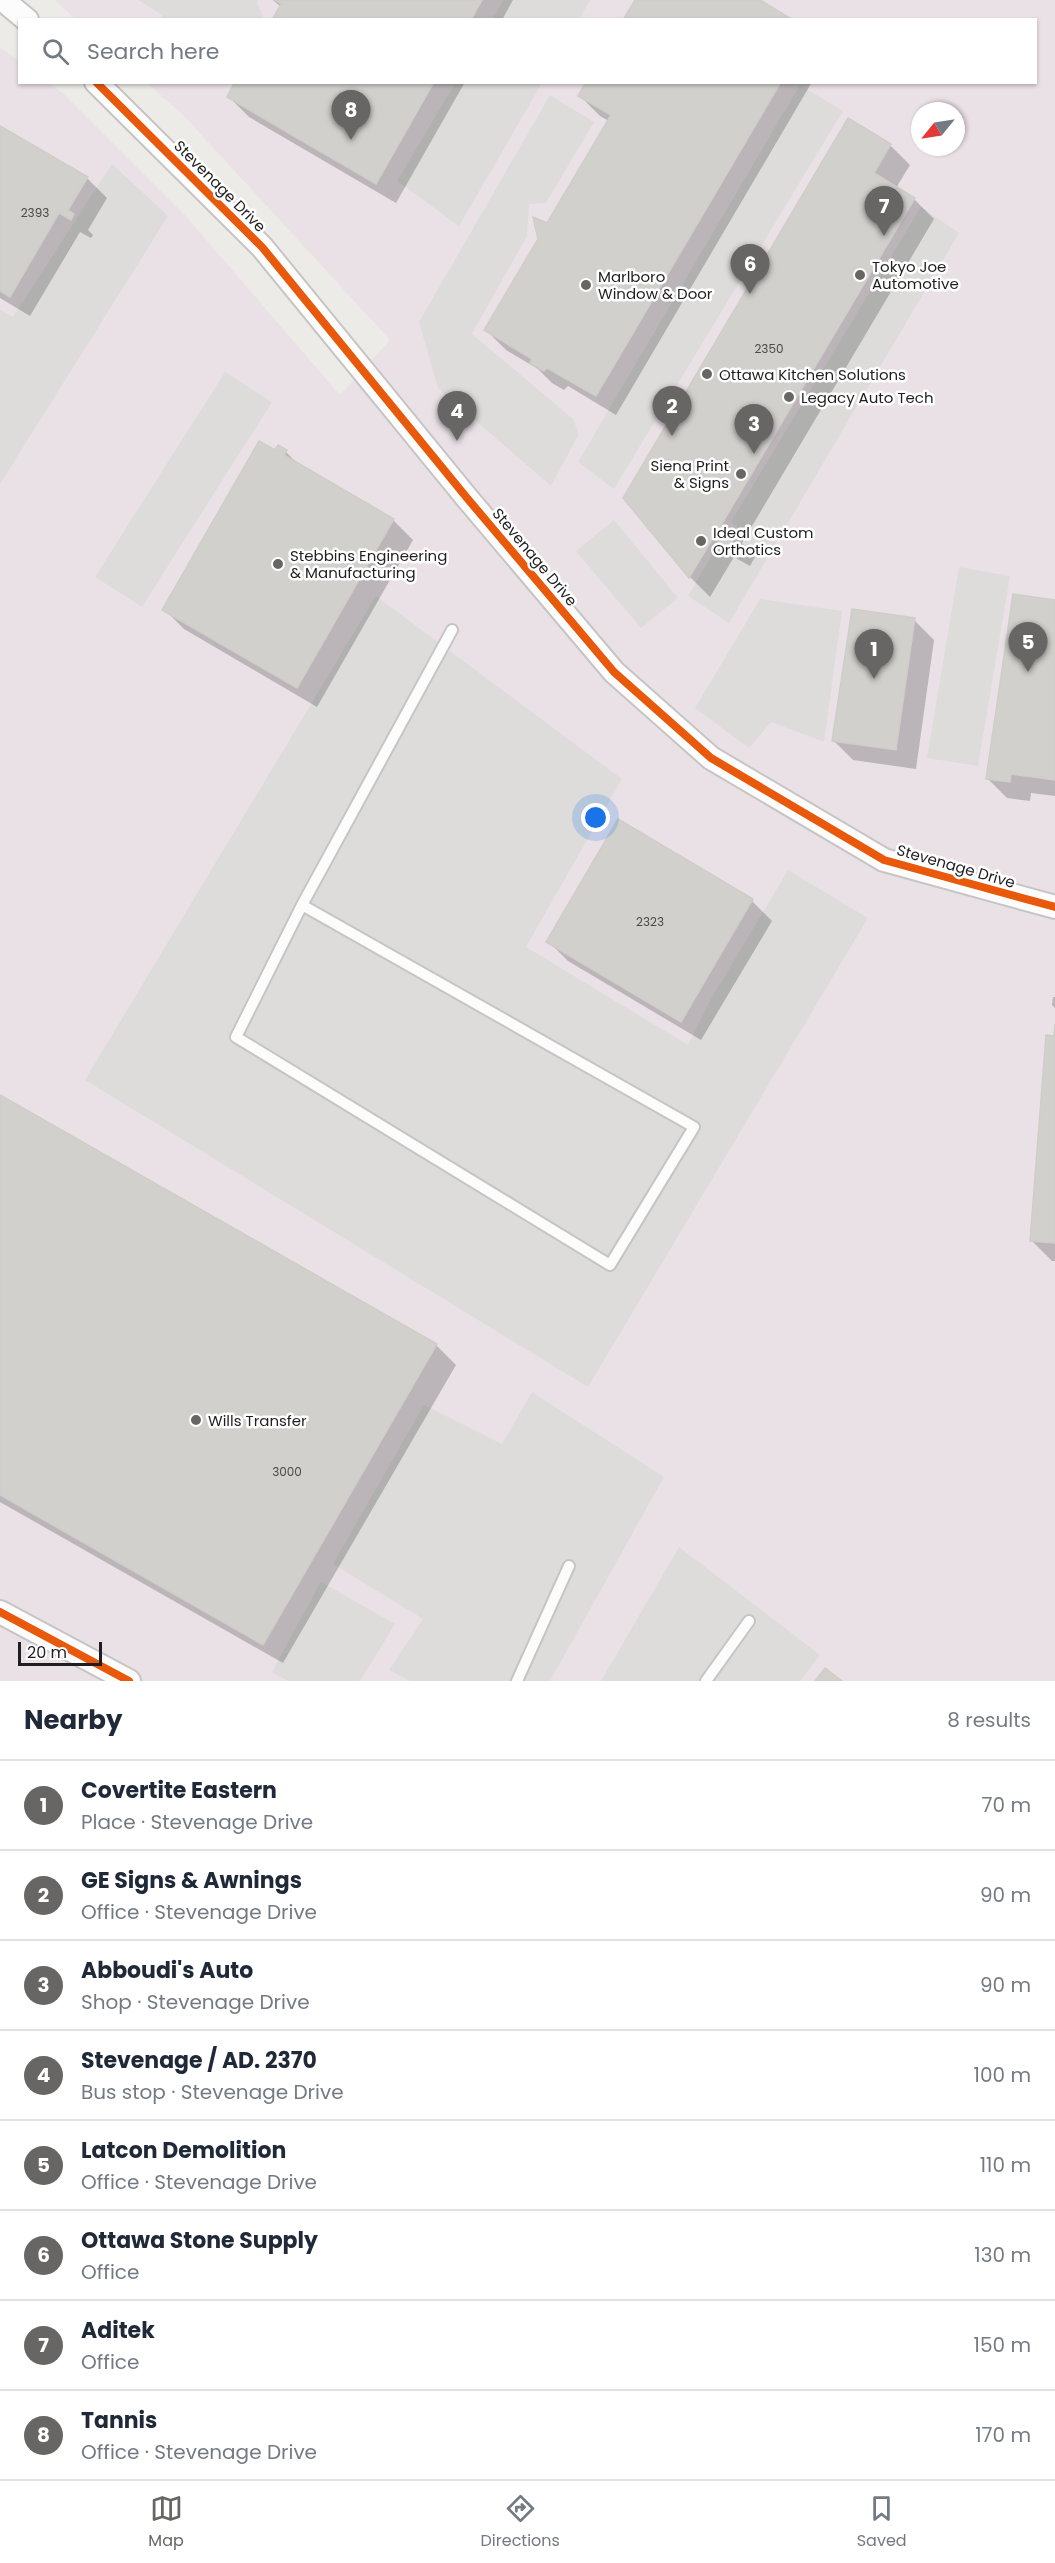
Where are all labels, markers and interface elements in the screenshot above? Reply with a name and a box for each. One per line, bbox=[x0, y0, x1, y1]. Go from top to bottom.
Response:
search box bbox=[18, 18, 1037, 84]
icon: search bbox=[39, 35, 72, 68]
text: Search here bbox=[87, 36, 220, 67]
pin: 8 bbox=[332, 90, 370, 140]
north arrow bbox=[911, 102, 965, 156]
street label: Stevenage Drive bbox=[169, 135, 271, 237]
pin: 7 bbox=[864, 186, 904, 236]
house number: 2393 bbox=[21, 204, 49, 221]
pin: 6 bbox=[730, 244, 770, 294]
place label: Tokyo Joe Automotive bbox=[872, 256, 959, 294]
place label: Marlboro Window & Door bbox=[598, 266, 713, 304]
marker: Tokyo Joe Automotive bbox=[853, 268, 867, 282]
marker: Marlboro Window & Door bbox=[579, 278, 593, 292]
house number: 2350 bbox=[754, 340, 784, 357]
place label: Ottawa Kitchen Solutions bbox=[719, 364, 906, 385]
marker: Ottawa Kitchen Solutions bbox=[700, 367, 714, 381]
pin: 2 bbox=[652, 386, 692, 436]
place label: Legacy Auto Tech bbox=[801, 387, 934, 408]
marker: Legacy Auto Tech bbox=[782, 390, 796, 404]
pin: 4 bbox=[438, 392, 476, 441]
pin: 3 bbox=[734, 404, 774, 454]
place label: Siena Print & Signs bbox=[650, 455, 729, 493]
marker: Siena Print & Signs bbox=[734, 467, 748, 481]
street label: Stevenage Drive bbox=[488, 503, 582, 611]
place label: Ideal Custom Orthotics bbox=[713, 522, 814, 560]
marker: Ideal Custom Orthotics bbox=[694, 534, 708, 548]
place label: Stebbins Engineering & Manufacturing bbox=[290, 545, 447, 583]
marker: Stebbins Engineering & Manufacturing bbox=[271, 557, 285, 571]
pin: 5 bbox=[1008, 622, 1048, 672]
pin: 1 bbox=[854, 630, 894, 679]
your location bbox=[581, 803, 610, 832]
street label: Stevenage Drive bbox=[894, 839, 1018, 893]
house number: 2323 bbox=[636, 913, 664, 930]
place label: Wills Transfer bbox=[208, 1410, 307, 1431]
marker: Wills Transfer bbox=[189, 1413, 203, 1427]
house number: 3000 bbox=[272, 1463, 302, 1480]
scale bar bbox=[18, 1639, 102, 1666]
text: 20 m bbox=[27, 1641, 67, 1664]
text: Nearby bbox=[24, 1702, 122, 1738]
text: 8 results bbox=[947, 1706, 1031, 1734]
text: Covertite Eastern bbox=[81, 1775, 277, 1806]
text: 1 bbox=[40, 1791, 47, 1819]
text: 70 m bbox=[982, 1791, 1031, 1819]
text: Place · Stevenage Drive bbox=[81, 1808, 313, 1836]
text: GE Signs & Awnings bbox=[81, 1865, 302, 1896]
text: 2 bbox=[38, 1881, 49, 1909]
text: 90 m bbox=[980, 1881, 1031, 1909]
text: Office · Stevenage Drive bbox=[81, 1898, 317, 1926]
text: Abboudi's Auto bbox=[81, 1955, 253, 1986]
text: 3 bbox=[37, 1971, 50, 1999]
text: 90 m bbox=[980, 1971, 1031, 1999]
text: Shop · Stevenage Drive bbox=[81, 1988, 310, 2016]
text: Stevenage / AD. 2370 bbox=[81, 2045, 317, 2076]
text: 4 bbox=[37, 2061, 50, 2089]
text: 100 m bbox=[974, 2061, 1031, 2089]
text: Bus stop · Stevenage Drive bbox=[81, 2078, 344, 2106]
text: Latcon Demolition bbox=[81, 2135, 286, 2166]
text: 5 bbox=[37, 2151, 50, 2179]
text: 110 m bbox=[980, 2151, 1031, 2179]
text: Office · Stevenage Drive bbox=[81, 2168, 317, 2196]
text: Ottawa Stone Supply bbox=[81, 2225, 318, 2256]
text: 6 bbox=[37, 2241, 50, 2269]
text: 130 m bbox=[974, 2241, 1031, 2269]
text: Office bbox=[81, 2258, 139, 2286]
text: Aditek bbox=[81, 2315, 155, 2346]
text: 7 bbox=[38, 2331, 49, 2359]
text: 150 m bbox=[974, 2331, 1031, 2359]
text: Office bbox=[81, 2348, 139, 2376]
text: Tannis bbox=[81, 2405, 157, 2436]
text: 8 bbox=[37, 2421, 50, 2449]
text: 170 m bbox=[975, 2421, 1031, 2449]
text: Office · Stevenage Drive bbox=[81, 2438, 317, 2466]
tab: Map bbox=[148, 2492, 184, 2553]
tab: Directions bbox=[481, 2492, 560, 2553]
tab: Saved bbox=[857, 2492, 907, 2553]

